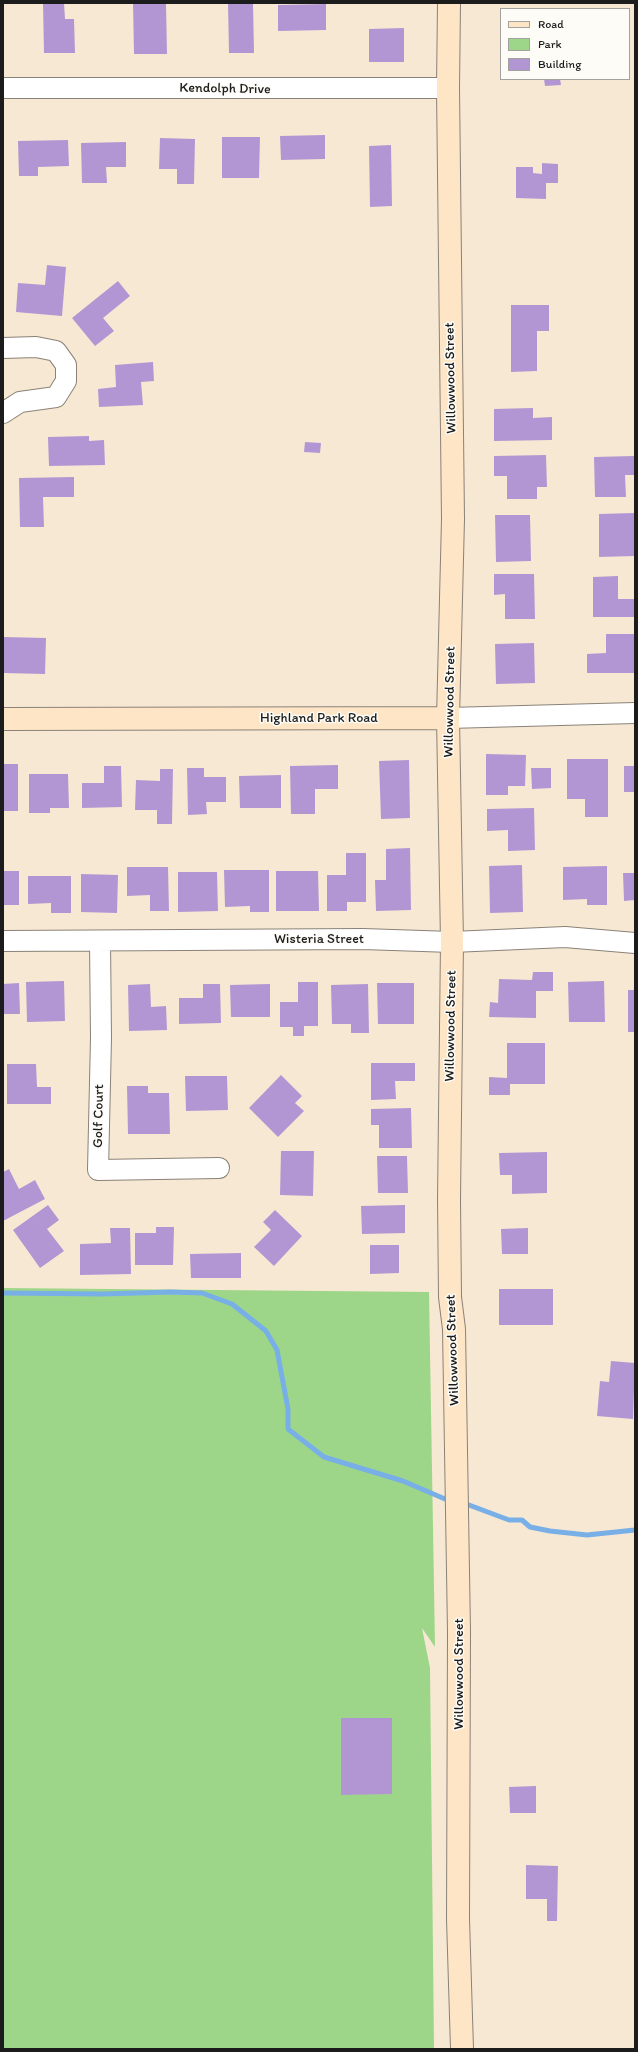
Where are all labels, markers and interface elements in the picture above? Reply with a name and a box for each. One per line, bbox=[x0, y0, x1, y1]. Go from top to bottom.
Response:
legend bbox=[500, 8, 630, 80]
text: Road bbox=[538, 17, 564, 31]
text: Park bbox=[538, 37, 562, 51]
text: Building bbox=[538, 57, 581, 71]
street label: Kendolph Drive bbox=[179, 80, 271, 98]
street label: Willowwood Street bbox=[442, 322, 460, 434]
street label: Willowwood Street bbox=[441, 646, 459, 758]
street label: Highland Park Road bbox=[260, 710, 378, 726]
street label: Wisteria Street bbox=[274, 931, 364, 947]
street label: Willowwood Street bbox=[442, 970, 460, 1082]
street label: Golf Court bbox=[90, 1084, 108, 1148]
street label: Willowwood Street bbox=[443, 1294, 463, 1406]
street label: Willowwood Street bbox=[451, 1618, 467, 1730]

